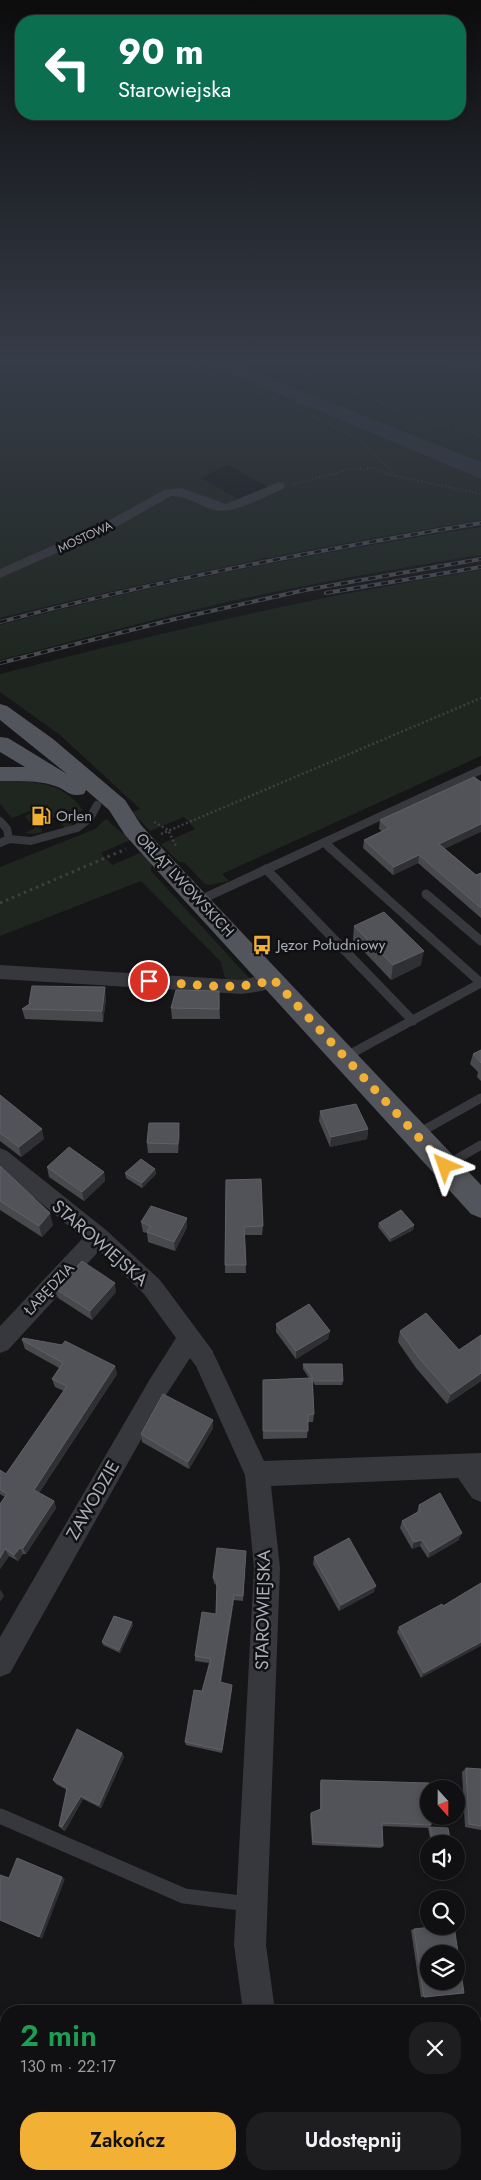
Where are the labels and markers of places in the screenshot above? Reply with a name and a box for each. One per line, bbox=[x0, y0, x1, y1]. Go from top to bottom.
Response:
fuel station icon: Orlen bbox=[30, 805, 52, 827]
place label: Orlen bbox=[56, 805, 92, 827]
bus stop icon: Jęzor Południowy bbox=[251, 934, 273, 956]
place label: Jęzor Południowy bbox=[275, 934, 386, 956]
pin bbox=[128, 960, 170, 1002]

